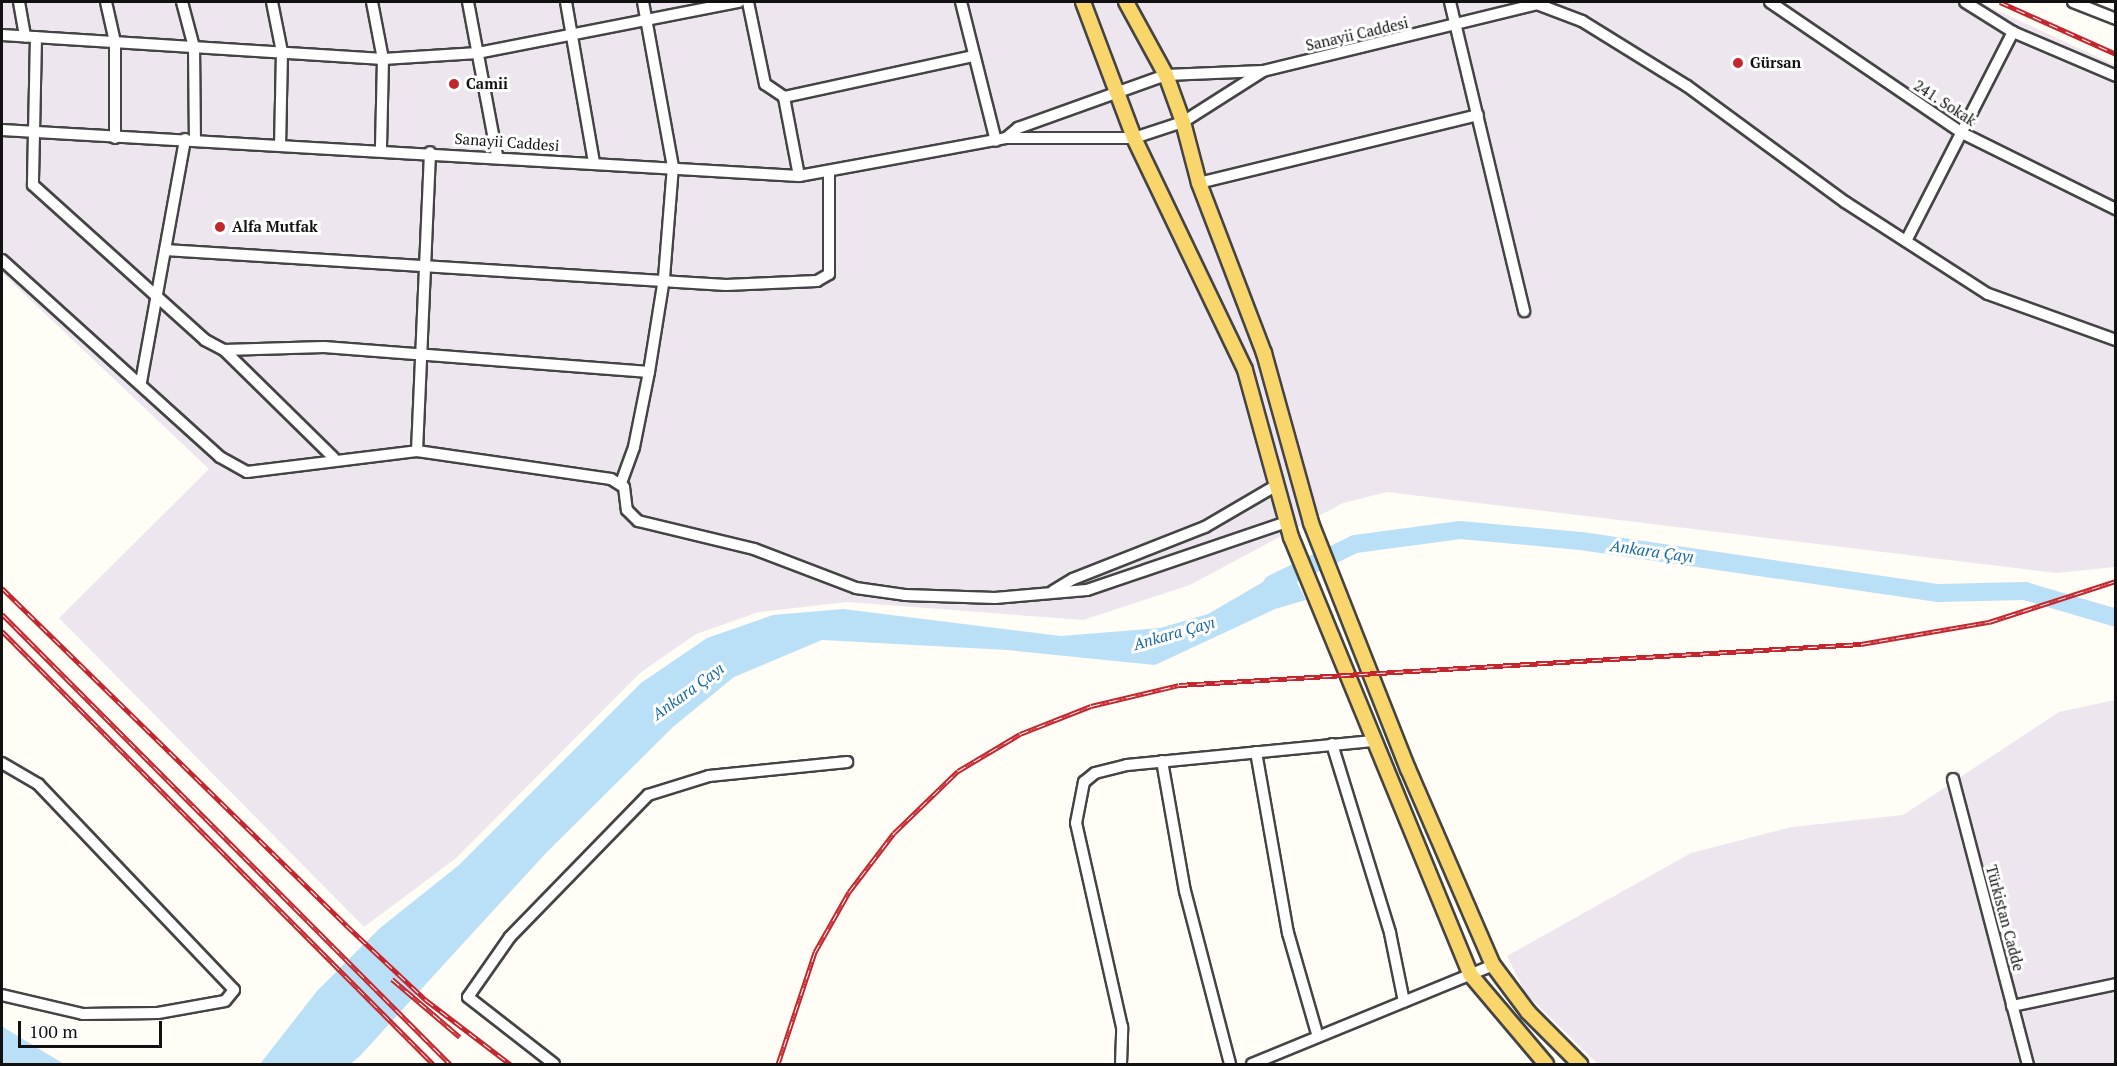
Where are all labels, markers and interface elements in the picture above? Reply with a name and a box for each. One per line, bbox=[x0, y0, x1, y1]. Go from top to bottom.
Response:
street label: Sanayii Caddesi bbox=[1304, 13, 1410, 55]
place label: Gürsan bbox=[1750, 54, 1801, 72]
marker: Gürsan bbox=[1731, 56, 1745, 70]
place label: Camii bbox=[466, 75, 508, 93]
street label: 241. Sokak bbox=[1910, 76, 1980, 130]
marker: Camii bbox=[447, 77, 461, 91]
street label: Sanayii Caddesi bbox=[454, 129, 560, 155]
place label: Alfa Mutfak bbox=[232, 218, 318, 236]
marker: Alfa Mutfak bbox=[213, 220, 227, 234]
water label: Ankara Çayı bbox=[1609, 536, 1695, 566]
water label: Ankara Çayı bbox=[1131, 612, 1217, 654]
water label: Ankara Çayı bbox=[648, 658, 728, 724]
street label: Türkistan Cadde bbox=[1982, 863, 2028, 973]
scale bar bbox=[21, 1009, 165, 1047]
text: 100 m bbox=[29, 1019, 78, 1043]

